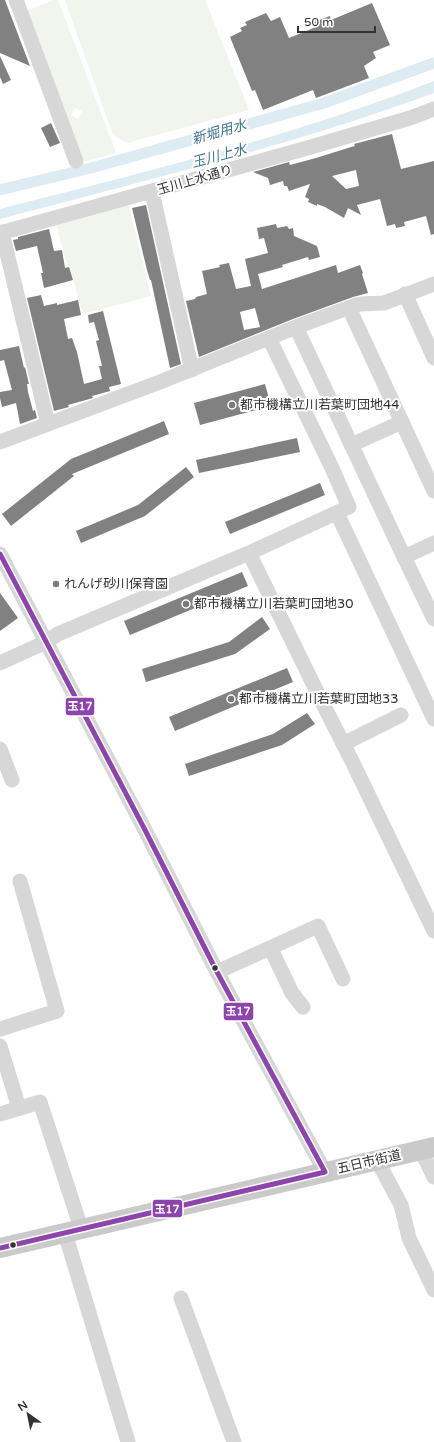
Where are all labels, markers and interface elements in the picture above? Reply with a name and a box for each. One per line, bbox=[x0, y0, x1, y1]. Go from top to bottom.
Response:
scale bar bbox=[298, 8, 375, 34]
text: 50 m bbox=[304, 15, 333, 29]
water label: 新堀用水 bbox=[190, 116, 250, 148]
water label: 玉川上水 bbox=[190, 140, 250, 171]
street label: 玉川上水通り bbox=[155, 162, 235, 198]
place label: 都市機構立川若葉町団地44 bbox=[240, 397, 399, 413]
marker: 都市機構立川若葉町団地44 bbox=[227, 400, 237, 410]
place label: れんげ砂川保育園 bbox=[64, 576, 168, 592]
marker: れんげ砂川保育園 bbox=[51, 579, 61, 589]
place label: 都市機構立川若葉町団地30 bbox=[194, 596, 353, 612]
marker: 都市機構立川若葉町団地30 bbox=[181, 599, 191, 609]
place label: 都市機構立川若葉町団地33 bbox=[239, 691, 398, 707]
marker: 都市機構立川若葉町団地33 bbox=[226, 694, 236, 704]
line badge: 玉17 bbox=[65, 697, 95, 716]
text: 玉17 bbox=[68, 700, 92, 713]
unlabelled marker bbox=[210, 963, 220, 973]
line badge: 玉17 bbox=[223, 1002, 254, 1021]
text: 玉17 bbox=[226, 1005, 250, 1018]
street label: 五日市街道 bbox=[336, 1147, 402, 1177]
line badge: 玉17 bbox=[152, 1199, 183, 1218]
text: 玉17 bbox=[155, 1203, 179, 1216]
unlabelled marker bbox=[8, 1240, 18, 1250]
north arrow bbox=[8, 1394, 48, 1434]
text: N bbox=[16, 1398, 30, 1414]

